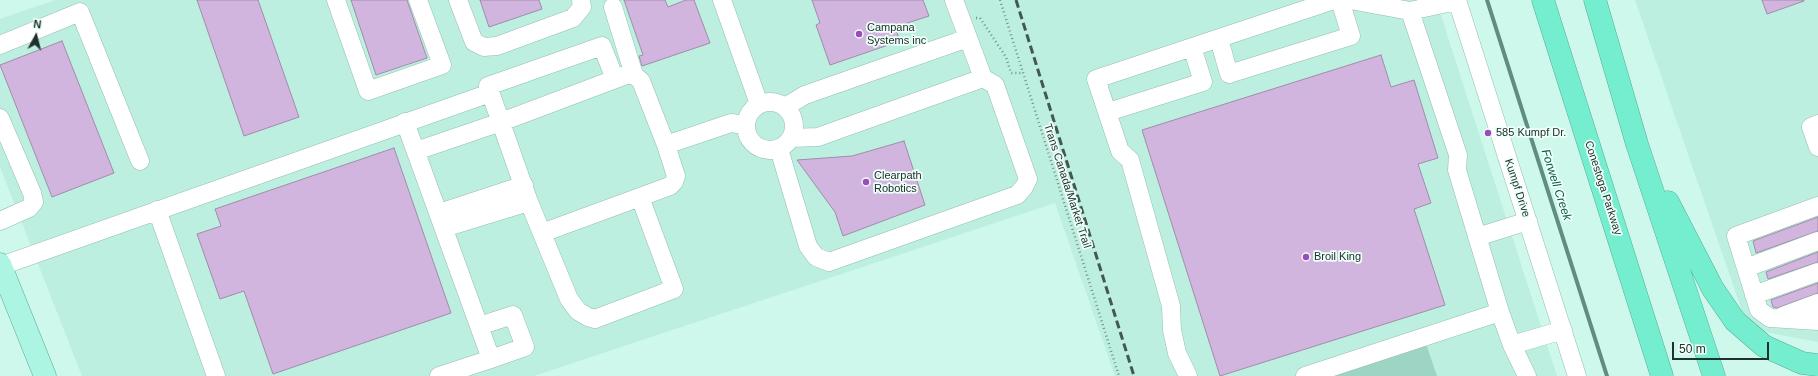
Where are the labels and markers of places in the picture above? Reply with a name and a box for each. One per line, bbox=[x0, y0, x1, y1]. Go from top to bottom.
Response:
place label: Campana Systems inc bbox=[867, 21, 926, 47]
marker: Campana Systems inc bbox=[854, 29, 864, 39]
place label: 585 Kumpf Dr. bbox=[1496, 126, 1566, 140]
marker: 585 Kumpf Dr. bbox=[1483, 128, 1493, 138]
place label: Clearpath Robotics bbox=[874, 169, 922, 195]
marker: Clearpath Robotics bbox=[861, 177, 871, 187]
place label: Broil King bbox=[1314, 250, 1361, 264]
marker: Broil King bbox=[1301, 252, 1311, 262]

